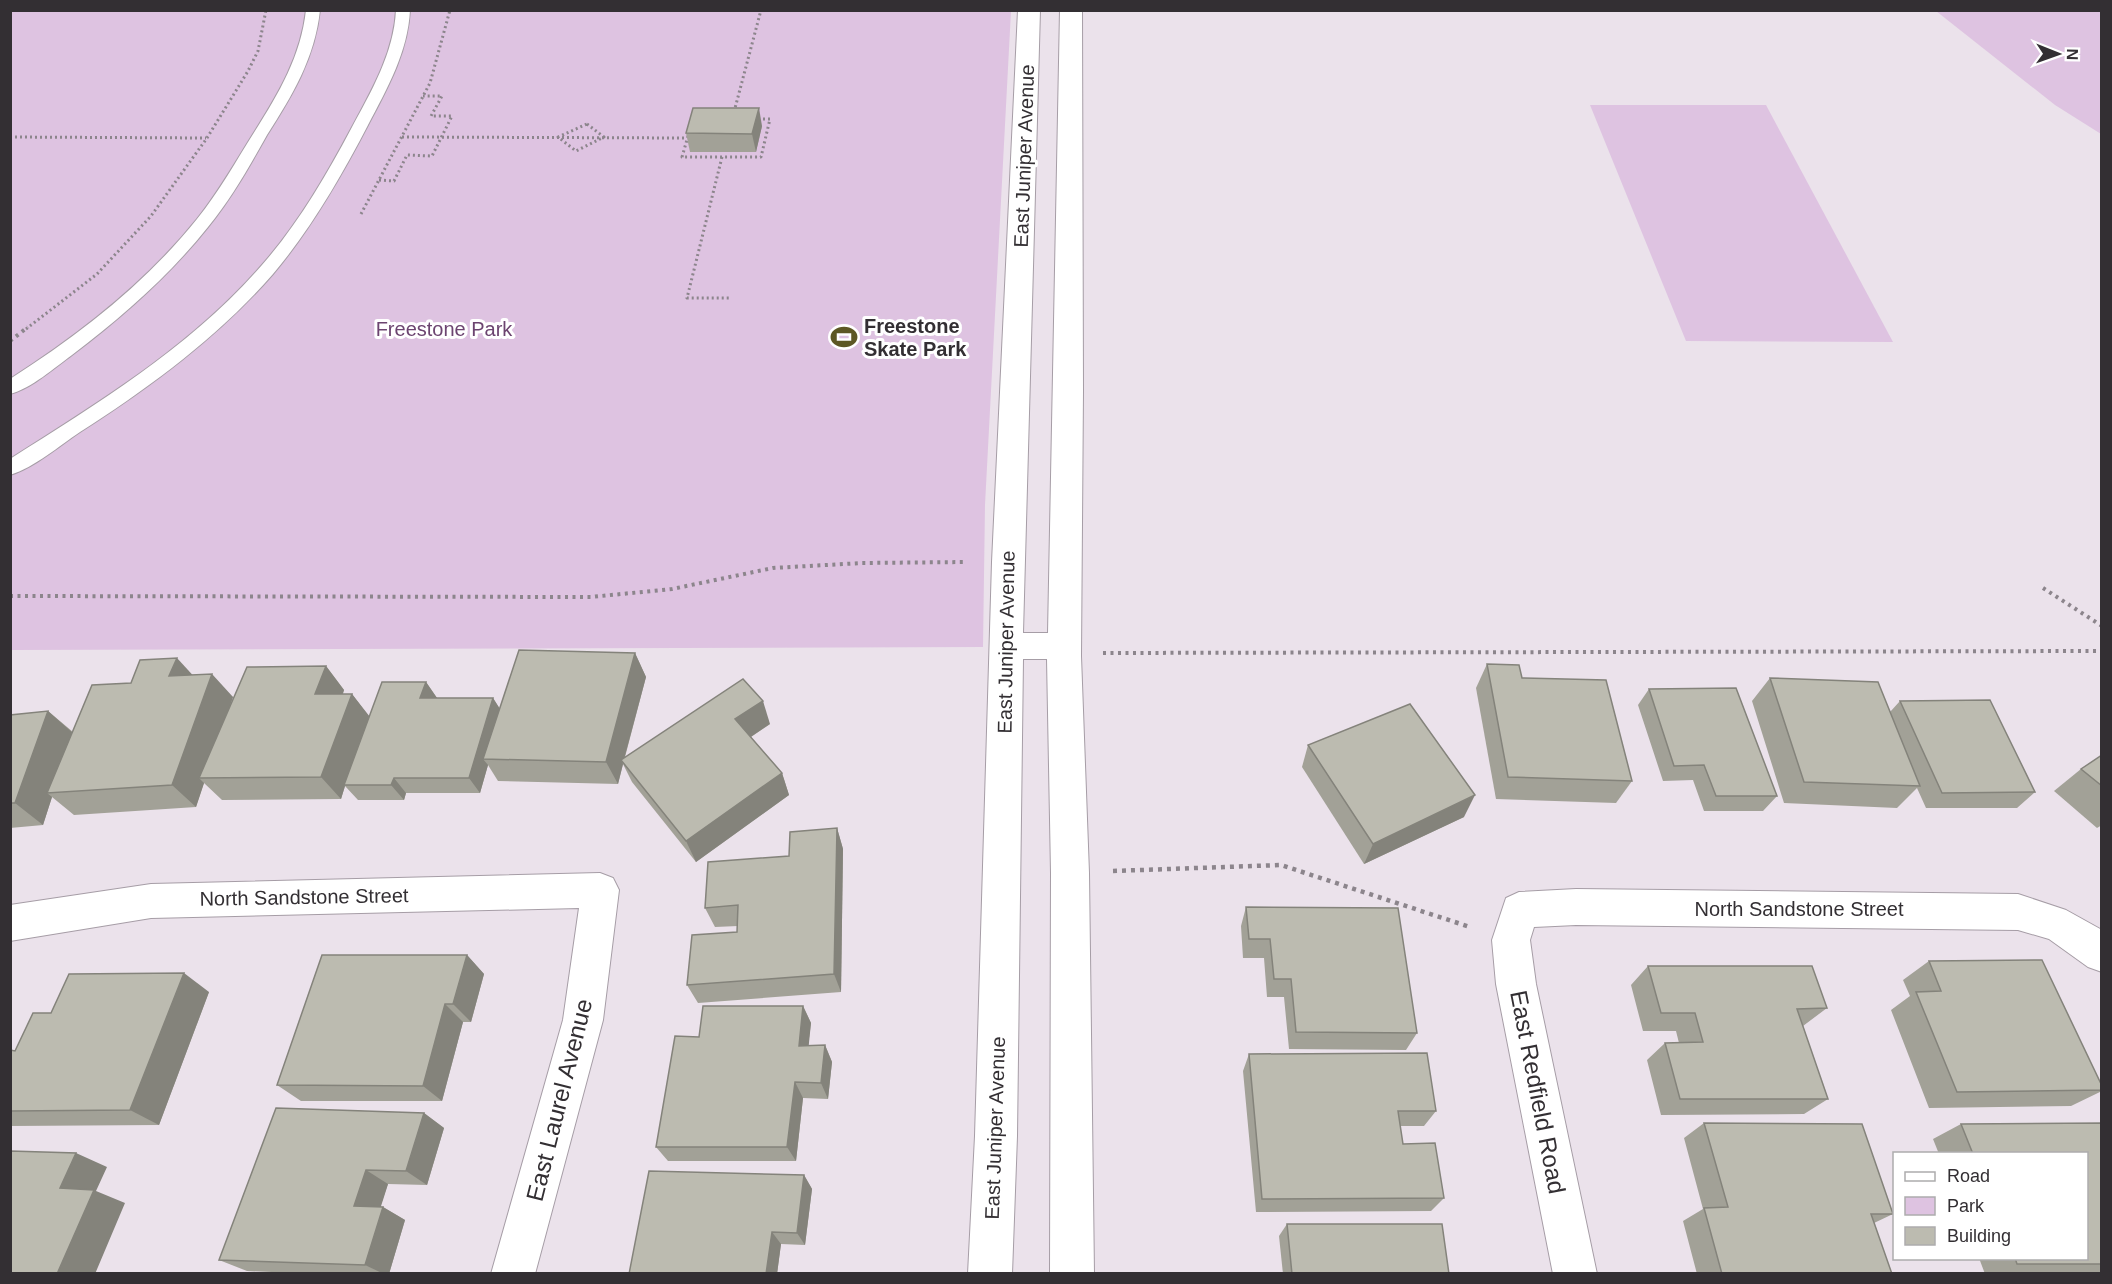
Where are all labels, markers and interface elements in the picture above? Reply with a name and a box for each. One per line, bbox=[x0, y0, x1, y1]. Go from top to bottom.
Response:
north arrow bbox=[2028, 24, 2088, 84]
text: N bbox=[2064, 48, 2081, 60]
street label: East Juniper Avenue bbox=[1010, 64, 1038, 248]
place label: Freestone Skate Park bbox=[864, 315, 967, 360]
park label: Freestone Park bbox=[376, 318, 513, 340]
sports icon: Freestone Skate Park bbox=[829, 322, 859, 352]
street label: East Juniper Avenue bbox=[993, 550, 1019, 734]
street label: North Sandstone Street bbox=[199, 884, 409, 910]
street label: North Sandstone Street bbox=[1694, 898, 1904, 920]
street label: East Redfield Road bbox=[1505, 988, 1571, 1196]
street label: East Laurel Avenue bbox=[521, 996, 597, 1204]
street label: East Juniper Avenue bbox=[981, 1036, 1009, 1220]
legend bbox=[1893, 1152, 2088, 1260]
text: Road bbox=[1947, 1166, 1990, 1186]
text: Park bbox=[1947, 1196, 1985, 1216]
text: Building bbox=[1947, 1226, 2011, 1246]

